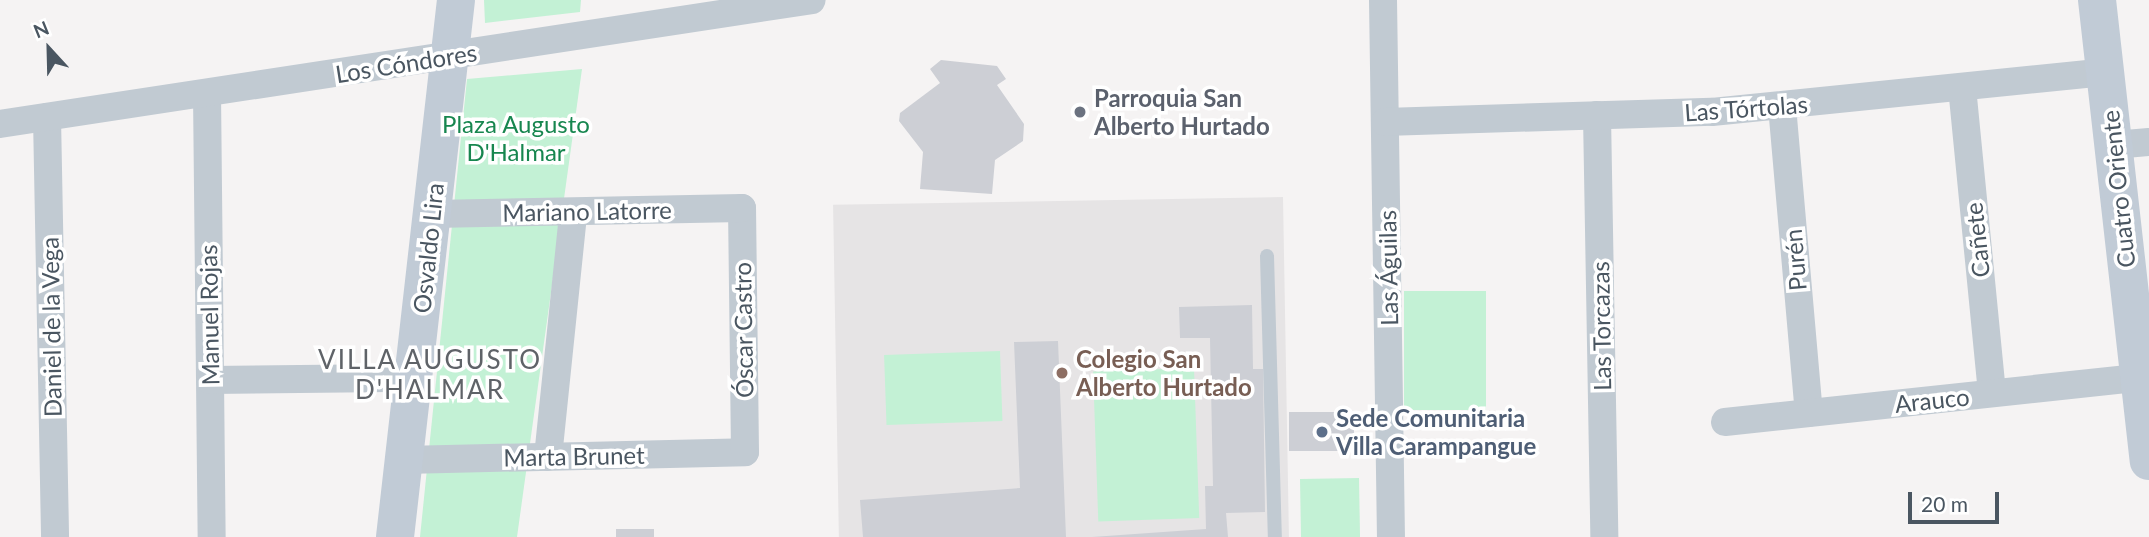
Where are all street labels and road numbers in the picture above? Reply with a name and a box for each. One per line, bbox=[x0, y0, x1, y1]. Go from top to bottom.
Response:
street label: Los Cóndores bbox=[333, 38, 479, 88]
street label: Las Tórtolas bbox=[1683, 89, 1809, 127]
street label: Cuatro Oriente bbox=[2095, 109, 2141, 269]
street label: Osvaldo Lira bbox=[407, 182, 449, 314]
street label: Mariano Latorre bbox=[502, 195, 672, 227]
street label: Cañete bbox=[1959, 201, 1995, 279]
street label: Las Águilas bbox=[1373, 209, 1403, 327]
street label: Purén bbox=[1778, 228, 1812, 292]
street label: Daniel de la Vega bbox=[35, 236, 67, 418]
street label: Manuel Rojas bbox=[193, 244, 225, 386]
street label: Las Torcazas bbox=[1585, 261, 1617, 391]
street label: Óscar Castro bbox=[727, 262, 759, 398]
street label: Arauco bbox=[1893, 382, 1971, 418]
street label: Marta Brunet bbox=[503, 440, 645, 472]

